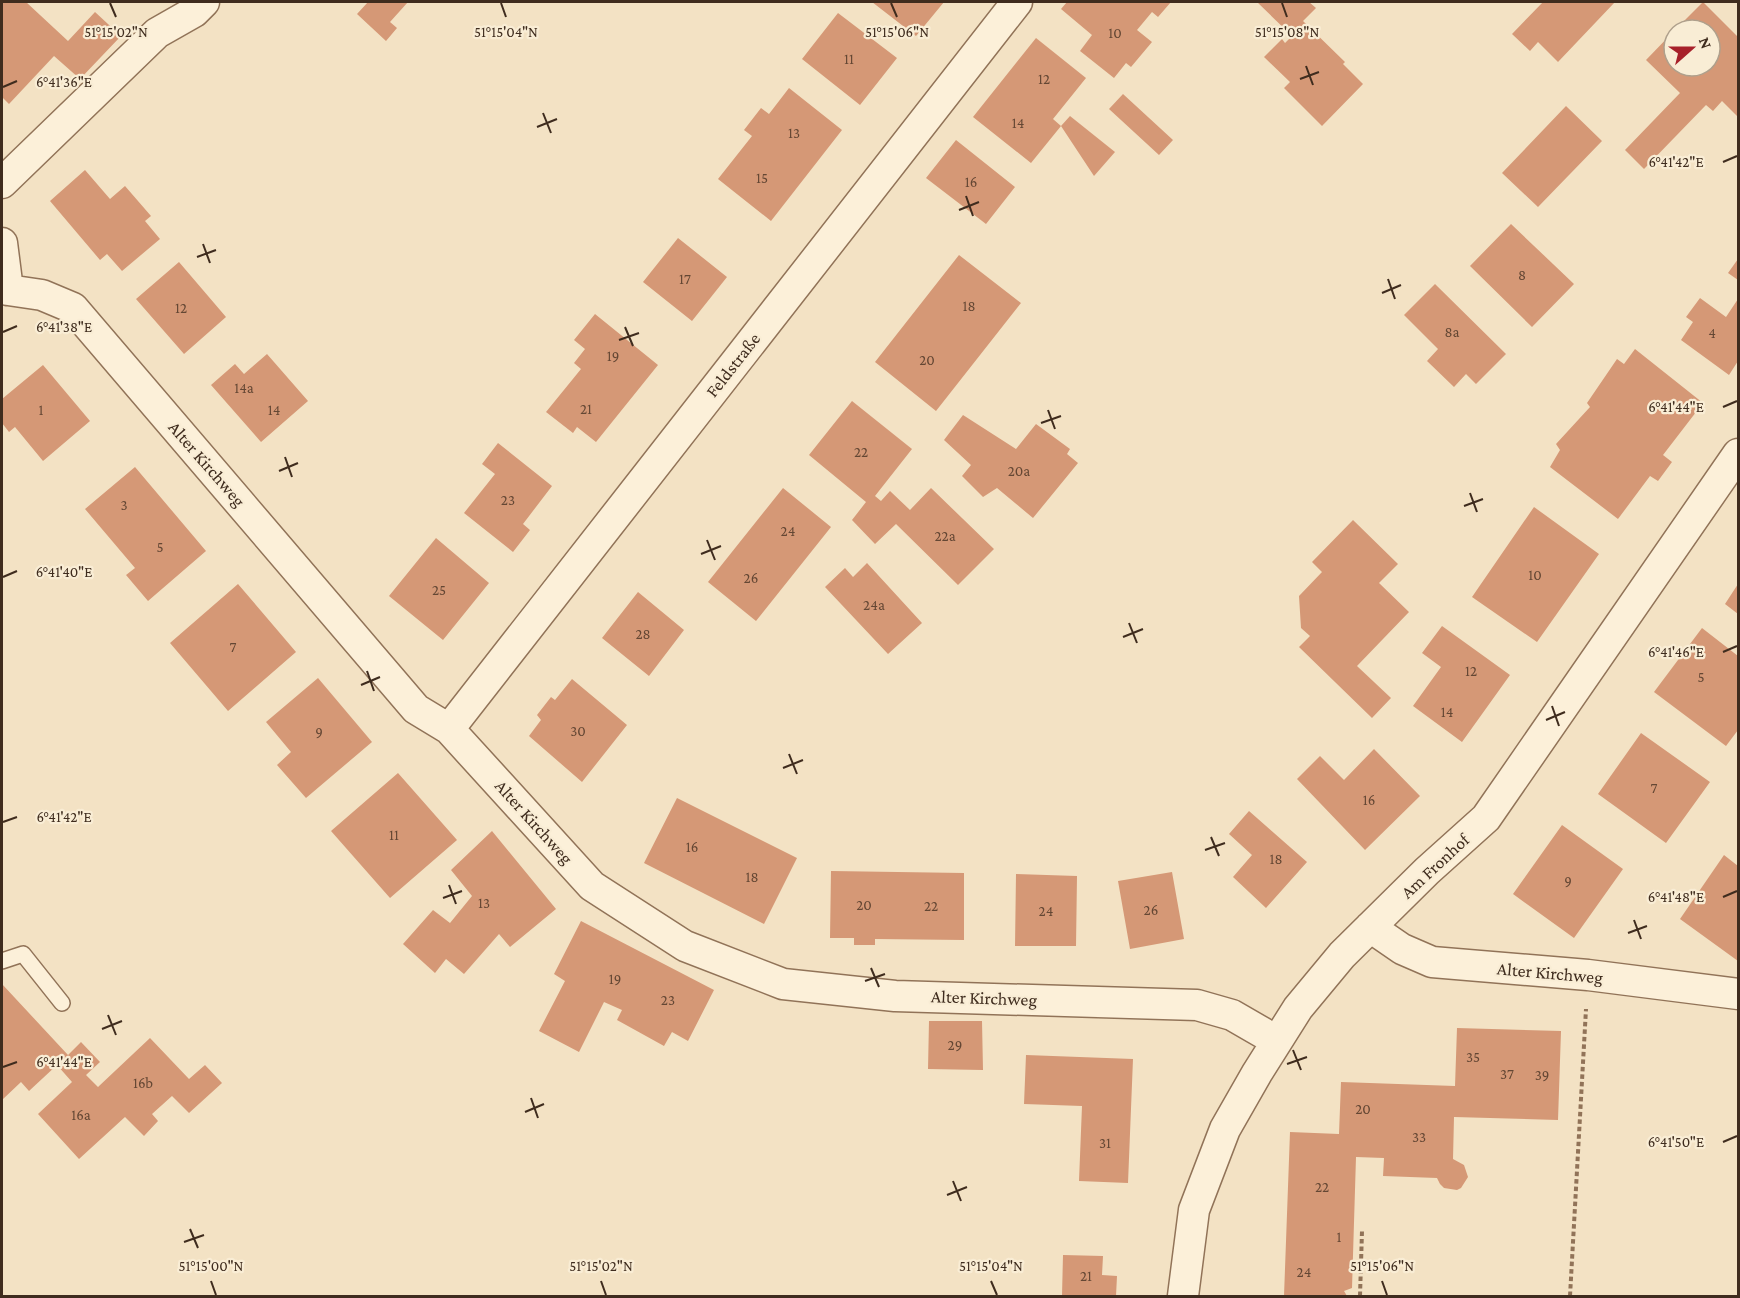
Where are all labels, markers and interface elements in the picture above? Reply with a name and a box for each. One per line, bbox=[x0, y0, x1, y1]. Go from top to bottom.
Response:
north arrow bbox=[1662, 18, 1722, 78]
text: 51°15'02"N bbox=[84, 24, 148, 40]
text: 51°15'04"N bbox=[474, 24, 538, 40]
text: 51°15'06"N bbox=[865, 24, 929, 40]
text: 51°15'08"N bbox=[1255, 24, 1319, 40]
house number: 10 bbox=[1108, 25, 1122, 41]
text: N bbox=[1696, 35, 1715, 51]
house number: 11 bbox=[844, 51, 854, 67]
house number: 12 bbox=[1038, 71, 1050, 87]
text: 6°41'36"E bbox=[36, 74, 92, 90]
house number: 14 bbox=[1012, 115, 1024, 131]
house number: 13 bbox=[788, 125, 800, 141]
text: 6°41'42"E bbox=[1648, 154, 1704, 170]
house number: 15 bbox=[756, 170, 768, 186]
house number: 16 bbox=[965, 174, 977, 190]
house number: 8 bbox=[1518, 267, 1526, 283]
house number: 17 bbox=[679, 271, 691, 287]
house number: 18 bbox=[962, 298, 976, 314]
house number: 12 bbox=[175, 300, 187, 316]
text: 6°41'38"E bbox=[36, 319, 92, 335]
house number: 8a bbox=[1444, 324, 1460, 340]
house number: 4 bbox=[1708, 325, 1716, 341]
street label: Feldstraße bbox=[702, 329, 764, 401]
house number: 19 bbox=[607, 348, 619, 364]
house number: 20 bbox=[919, 352, 935, 368]
house number: 14a bbox=[234, 380, 254, 396]
text: 6°41'44"E bbox=[1648, 399, 1704, 415]
house number: 21 bbox=[580, 401, 592, 417]
house number: 1 bbox=[39, 402, 44, 418]
house number: 14 bbox=[268, 402, 280, 418]
street label: Alter Kirchweg bbox=[165, 417, 250, 511]
house number: 22 bbox=[854, 444, 868, 460]
house number: 20a bbox=[1008, 463, 1030, 479]
house number: 23 bbox=[501, 492, 515, 508]
house number: 3 bbox=[120, 497, 128, 513]
house number: 24 bbox=[781, 523, 795, 539]
house number: 22a bbox=[934, 528, 956, 544]
house number: 5 bbox=[156, 539, 164, 555]
text: 6°41'40"E bbox=[36, 564, 92, 580]
house number: 10 bbox=[1528, 567, 1542, 583]
house number: 26 bbox=[744, 570, 758, 586]
house number: 25 bbox=[432, 582, 446, 598]
house number: 24a bbox=[863, 597, 885, 613]
house number: 28 bbox=[635, 626, 651, 642]
house number: 7 bbox=[230, 639, 237, 655]
text: 6°41'46"E bbox=[1648, 644, 1704, 660]
house number: 12 bbox=[1465, 663, 1477, 679]
house number: 5 bbox=[1697, 669, 1705, 685]
house number: 14 bbox=[1441, 704, 1453, 720]
house number: 30 bbox=[570, 723, 586, 739]
house number: 9 bbox=[315, 724, 323, 740]
street label: Alter Kirchweg bbox=[491, 776, 577, 868]
house number: 7 bbox=[1651, 780, 1658, 796]
house number: 16 bbox=[1363, 792, 1375, 808]
text: 6°41'42"E bbox=[36, 809, 92, 825]
house number: 11 bbox=[389, 827, 399, 843]
street label: Am Fronhof bbox=[1397, 828, 1474, 902]
house number: 16 bbox=[686, 839, 698, 855]
house number: 18 bbox=[1269, 851, 1283, 867]
house number: 18 bbox=[745, 869, 759, 885]
house number: 9 bbox=[1564, 873, 1572, 889]
text: 6°41'48"E bbox=[1648, 889, 1704, 905]
house number: 13 bbox=[478, 895, 490, 911]
house number: 20 bbox=[856, 897, 872, 913]
house number: 22 bbox=[924, 898, 938, 914]
house number: 26 bbox=[1144, 902, 1158, 918]
house number: 24 bbox=[1039, 903, 1053, 919]
street label: Alter Kirchweg bbox=[1496, 958, 1604, 988]
house number: 19 bbox=[609, 971, 621, 987]
street label: Alter Kirchweg bbox=[931, 986, 1038, 1010]
house number: 23 bbox=[661, 992, 675, 1008]
house number: 29 bbox=[948, 1037, 962, 1053]
house number: 35 bbox=[1466, 1049, 1480, 1065]
text: 6°41'44"E bbox=[36, 1054, 92, 1070]
house number: 37 bbox=[1500, 1066, 1514, 1082]
house number: 39 bbox=[1535, 1067, 1549, 1083]
house number: 16b bbox=[133, 1075, 153, 1091]
house number: 20 bbox=[1355, 1101, 1371, 1117]
house number: 16a bbox=[71, 1107, 91, 1123]
house number: 33 bbox=[1412, 1129, 1426, 1145]
text: 6°41'50"E bbox=[1648, 1134, 1704, 1150]
house number: 31 bbox=[1099, 1135, 1111, 1151]
house number: 22 bbox=[1315, 1179, 1329, 1195]
house number: 1 bbox=[1337, 1229, 1342, 1245]
text: 51°15'00"N bbox=[179, 1258, 244, 1274]
text: 51°15'02"N bbox=[569, 1258, 633, 1274]
text: 51°15'04"N bbox=[959, 1258, 1023, 1274]
text: 51°15'06"N bbox=[1350, 1258, 1414, 1274]
house number: 24 bbox=[1297, 1264, 1311, 1280]
house number: 21 bbox=[1080, 1268, 1092, 1284]

